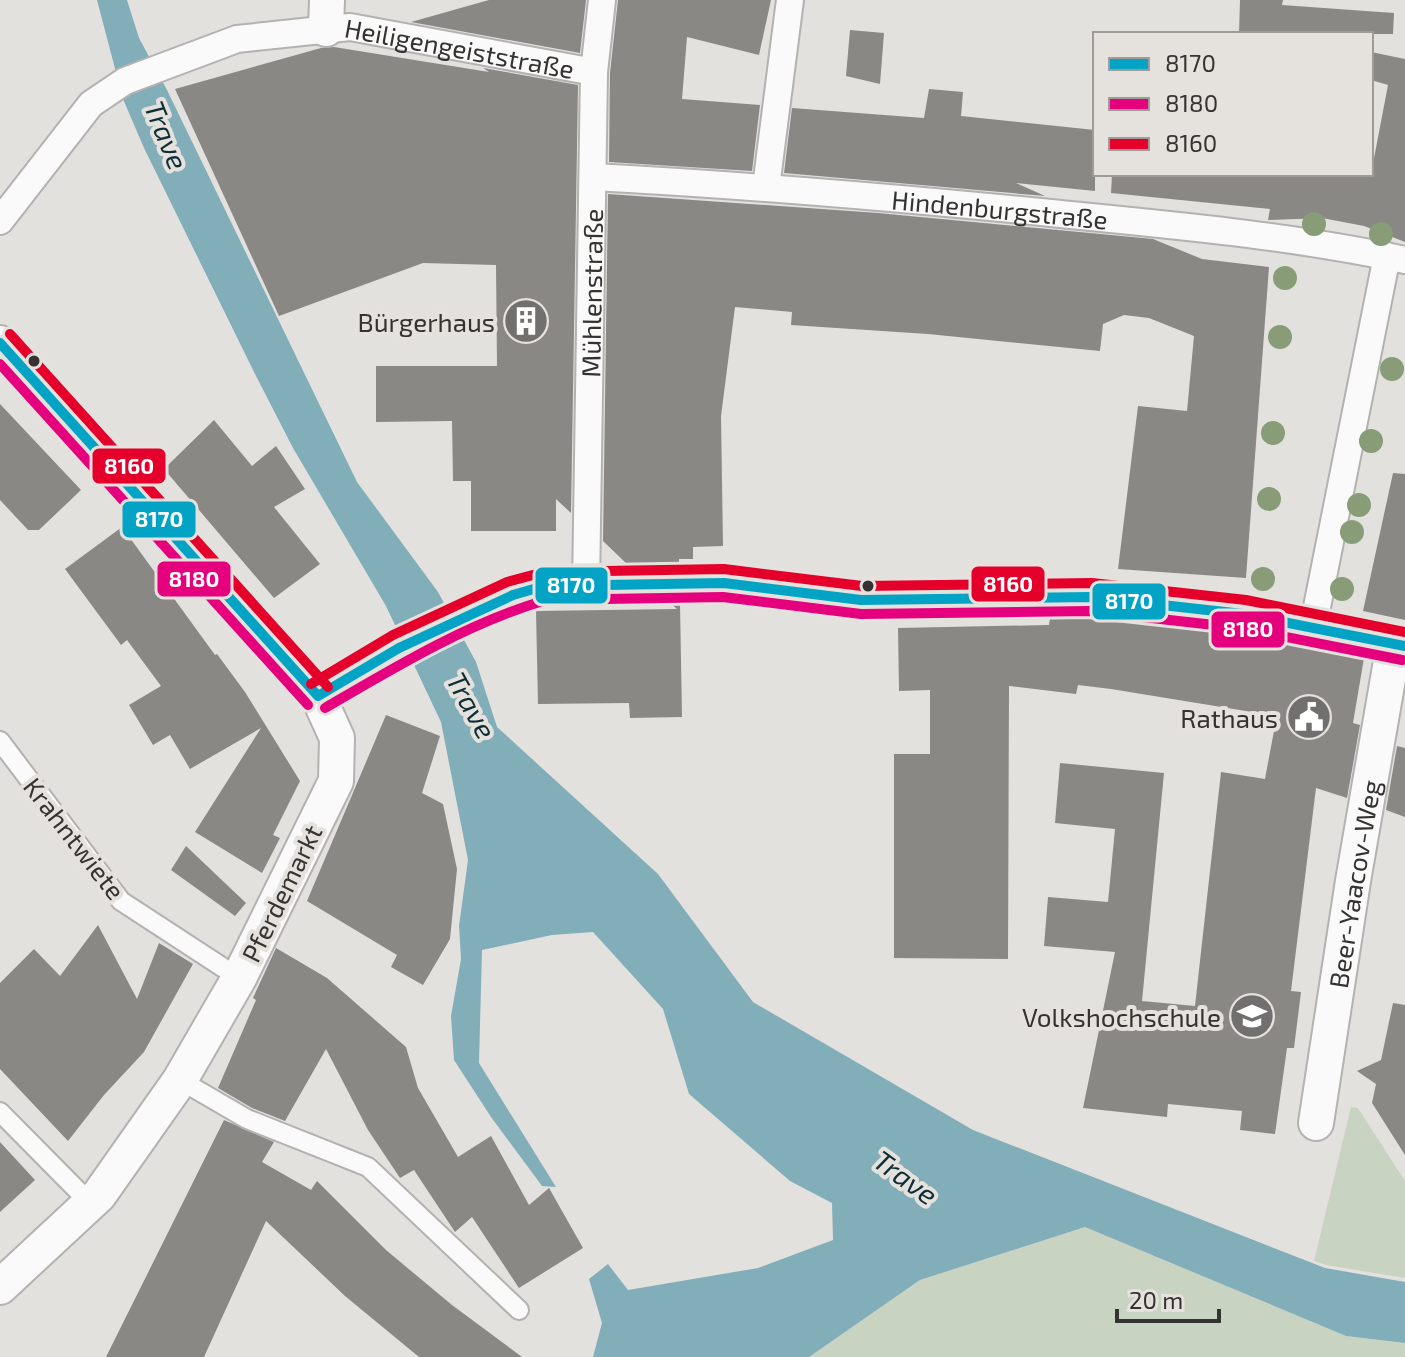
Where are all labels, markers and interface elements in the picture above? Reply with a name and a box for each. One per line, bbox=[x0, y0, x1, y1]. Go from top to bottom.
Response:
street label: Heiligengeiststraße bbox=[342, 11, 577, 84]
legend bbox=[1093, 32, 1373, 176]
text: 8170 bbox=[1165, 48, 1216, 77]
text: 8180 bbox=[1165, 88, 1218, 117]
water label: Trave bbox=[138, 96, 196, 174]
text: 8160 bbox=[1165, 128, 1217, 157]
street label: Hindenburgstraße bbox=[890, 183, 1109, 234]
street label: Mühlenstraße bbox=[574, 208, 607, 378]
building icon: Bürgerhaus bbox=[502, 297, 550, 345]
place label: Bürgerhaus bbox=[358, 306, 495, 337]
unlabelled marker bbox=[26, 353, 42, 369]
line badge: 8160 bbox=[91, 447, 167, 485]
text: 8160 bbox=[104, 452, 154, 478]
line badge: 8170 bbox=[121, 500, 197, 539]
text: 8170 bbox=[135, 505, 183, 531]
line badge: 8180 bbox=[156, 560, 232, 598]
text: 8180 bbox=[169, 565, 219, 591]
line badge: 8160 bbox=[970, 565, 1046, 603]
line badge: 8170 bbox=[534, 566, 609, 605]
text: 8160 bbox=[983, 570, 1033, 596]
text: 8170 bbox=[547, 571, 595, 597]
unlabelled marker bbox=[860, 578, 876, 594]
line badge: 8170 bbox=[1091, 582, 1167, 621]
text: 8170 bbox=[1105, 587, 1153, 613]
line badge: 8180 bbox=[1210, 610, 1286, 649]
text: 8180 bbox=[1223, 615, 1273, 641]
water label: Trave bbox=[440, 666, 504, 744]
public building icon: Rathaus bbox=[1285, 693, 1333, 741]
place label: Rathaus bbox=[1180, 702, 1278, 733]
street label: Krahntwiete bbox=[18, 771, 132, 905]
street label: Beer-Yaacov-Weg bbox=[1321, 777, 1386, 990]
street label: Pferdemarkt bbox=[234, 819, 328, 967]
school or university icon: Volkshochschule bbox=[1228, 992, 1276, 1040]
place label: Volkshochschule bbox=[1022, 1001, 1221, 1032]
water label: Trave bbox=[867, 1142, 945, 1212]
scale bar bbox=[1117, 1273, 1219, 1323]
text: 20 m bbox=[1129, 1285, 1183, 1314]

